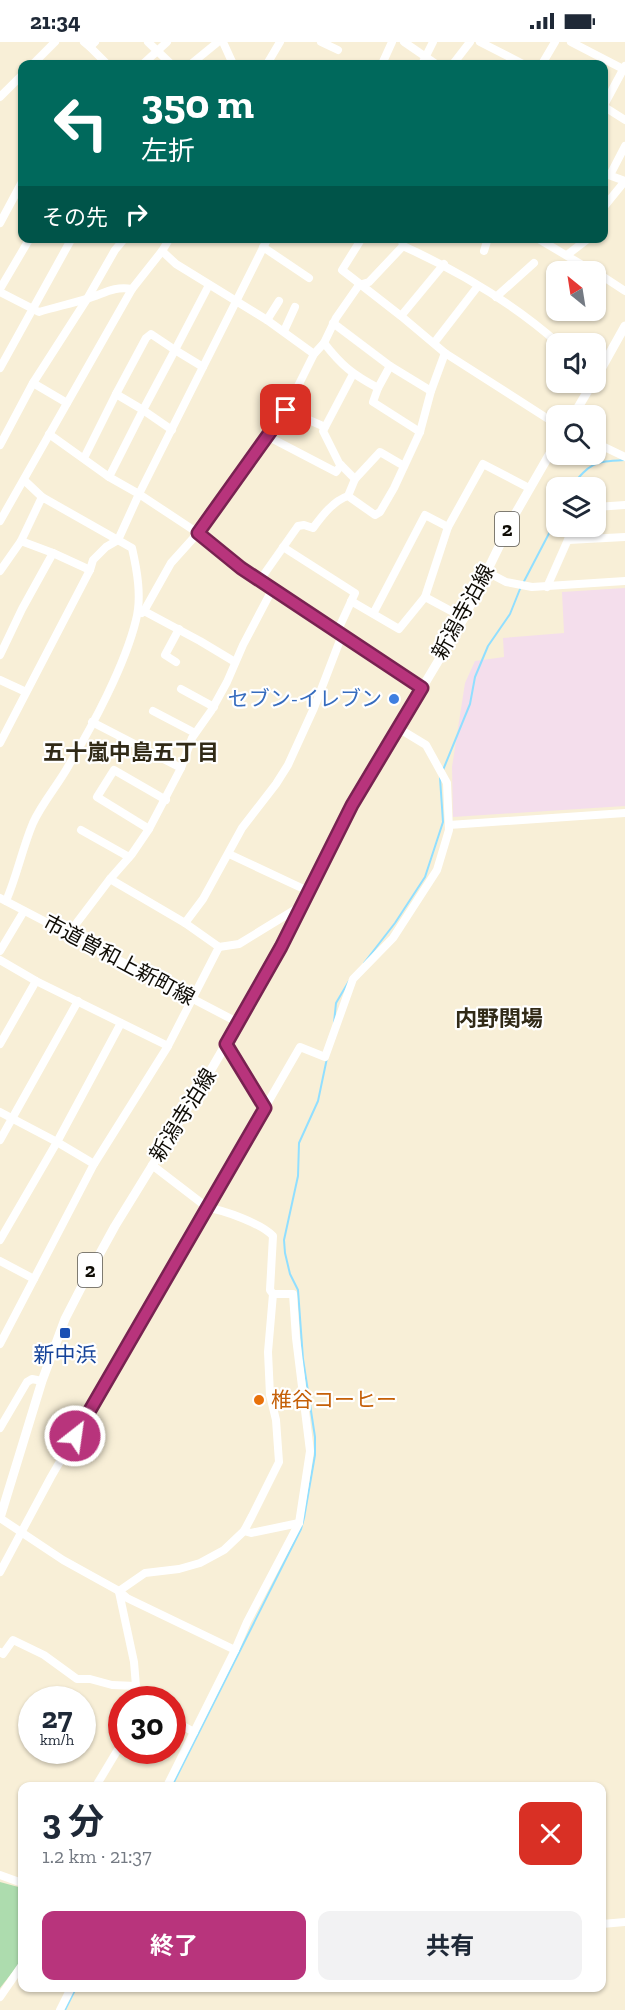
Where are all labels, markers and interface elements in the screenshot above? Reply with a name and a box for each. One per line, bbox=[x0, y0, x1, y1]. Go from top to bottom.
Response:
text: 21:34 bbox=[30, 8, 80, 35]
text: 350 m bbox=[141, 78, 254, 129]
icon: left bbox=[42, 84, 120, 162]
text: 左折 bbox=[141, 135, 195, 167]
icon: right bbox=[120, 198, 153, 231]
text: その先 bbox=[42, 204, 108, 231]
north arrow bbox=[546, 261, 606, 321]
map controls bbox=[546, 261, 606, 537]
button: sound bbox=[546, 333, 606, 393]
pin bbox=[260, 384, 311, 435]
icon: arrive bbox=[269, 393, 302, 426]
button: search bbox=[546, 405, 606, 465]
button: layers bbox=[546, 477, 606, 537]
road number: 2 bbox=[495, 512, 519, 546]
street label: 新潟寺泊線 bbox=[426, 560, 499, 664]
place label: セブン-イレブン bbox=[228, 686, 382, 711]
marker: セブン-イレブン bbox=[387, 692, 401, 706]
district label: 五十嵐中島五丁目 bbox=[43, 739, 219, 766]
street label: 市道曽和上新町線 bbox=[39, 909, 199, 1010]
district label: 内野関場 bbox=[455, 1005, 543, 1032]
street label: 新潟寺泊線 bbox=[144, 1064, 221, 1166]
road number: 2 bbox=[78, 1253, 102, 1287]
marker: 新中浜 bbox=[58, 1326, 72, 1340]
place label: 新中浜 bbox=[34, 1342, 97, 1367]
place label: 椎谷コーヒー bbox=[271, 1387, 397, 1412]
marker: 椎谷コーヒー bbox=[252, 1393, 266, 1407]
position arrow bbox=[43, 1404, 107, 1468]
speed limit sign: 30 bbox=[108, 1686, 186, 1764]
text: 27 bbox=[42, 1700, 72, 1736]
text: km/h bbox=[40, 1731, 74, 1749]
text: 3 分 bbox=[42, 1800, 104, 1843]
button: close bbox=[519, 1802, 582, 1865]
text: 1.2 km · 21:37 bbox=[42, 1844, 152, 1868]
button: 終了 bbox=[42, 1911, 306, 1980]
button: 共有 bbox=[318, 1911, 582, 1980]

